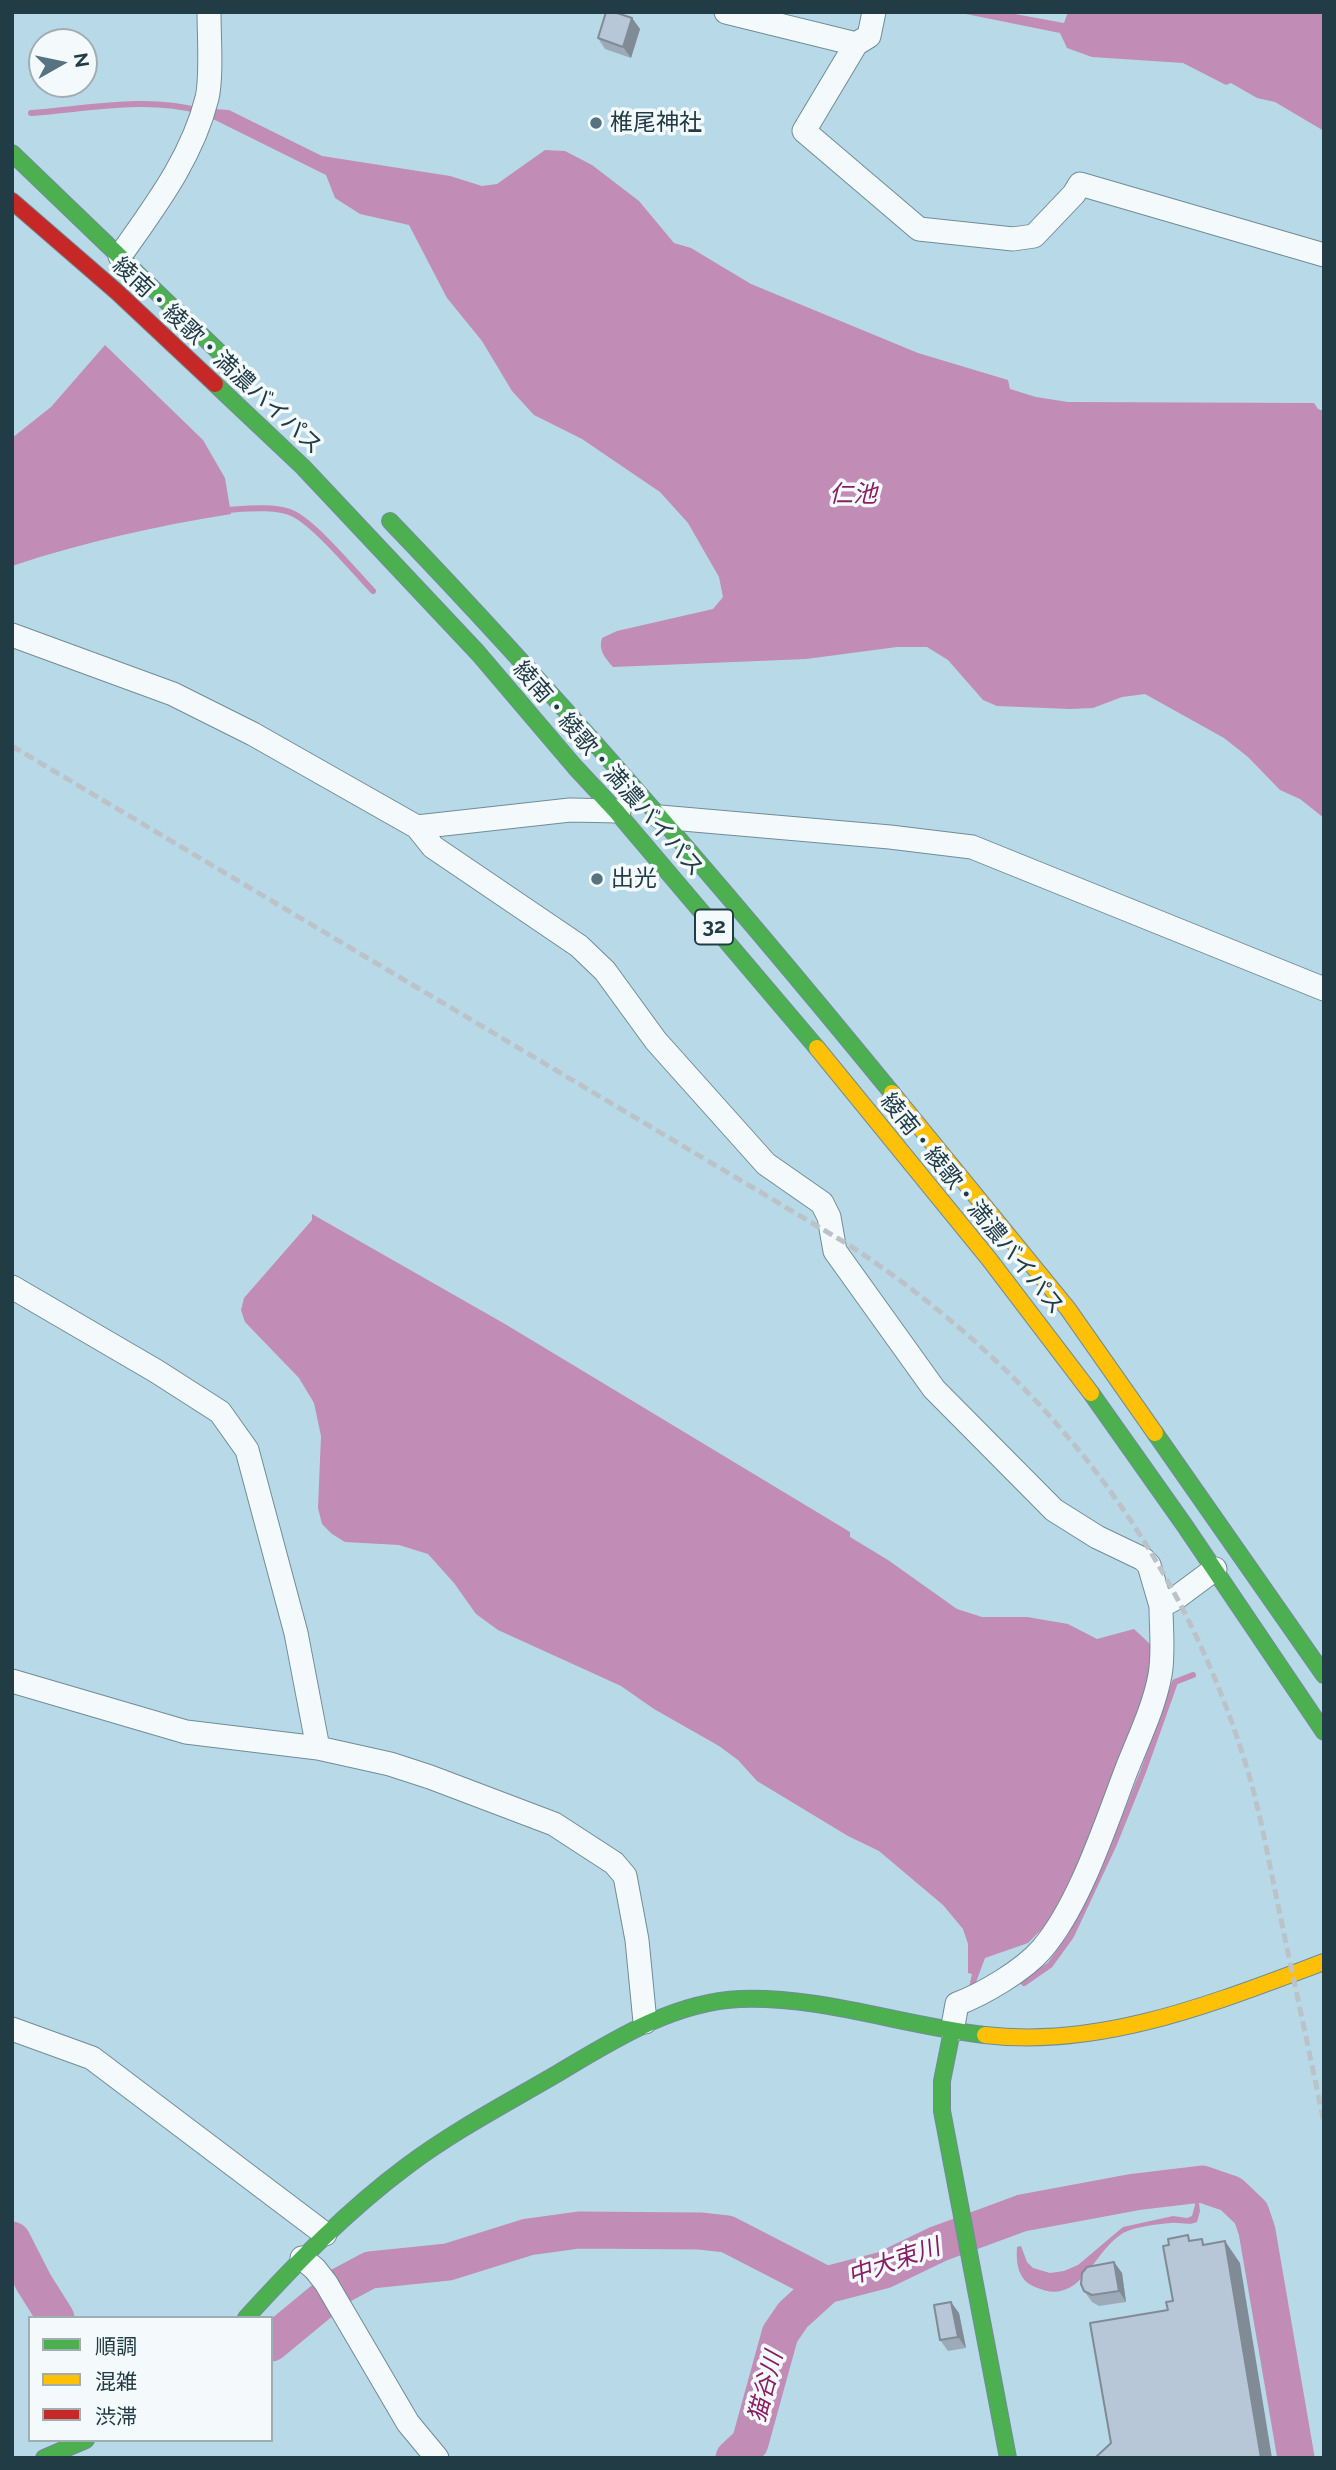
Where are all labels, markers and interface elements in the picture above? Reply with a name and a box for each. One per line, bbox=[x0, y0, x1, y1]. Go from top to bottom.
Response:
north arrow bbox=[28, 28, 98, 98]
text: N bbox=[70, 51, 94, 69]
place label: 椎尾神社 bbox=[610, 109, 702, 137]
marker: 椎尾神社 bbox=[588, 115, 604, 131]
street label: 綾南・綾歌・満濃バイパス bbox=[107, 252, 327, 460]
water label: 仁池 bbox=[829, 481, 877, 509]
street label: 綾南・綾歌・満濃バイパス bbox=[507, 656, 709, 882]
place label: 出光 bbox=[611, 865, 657, 893]
marker: 出光 bbox=[589, 871, 605, 887]
road number: 32 bbox=[695, 909, 733, 944]
street label: 綾南・綾歌・満濃バイパス bbox=[874, 1088, 1070, 1320]
water label: 中大束川 bbox=[844, 2233, 944, 2291]
legend bbox=[28, 2316, 273, 2442]
text: 順調 bbox=[95, 2334, 137, 2359]
water label: 猫谷川 bbox=[743, 2348, 789, 2426]
text: 混雑 bbox=[95, 2369, 137, 2394]
text: 渋滞 bbox=[95, 2404, 137, 2429]

